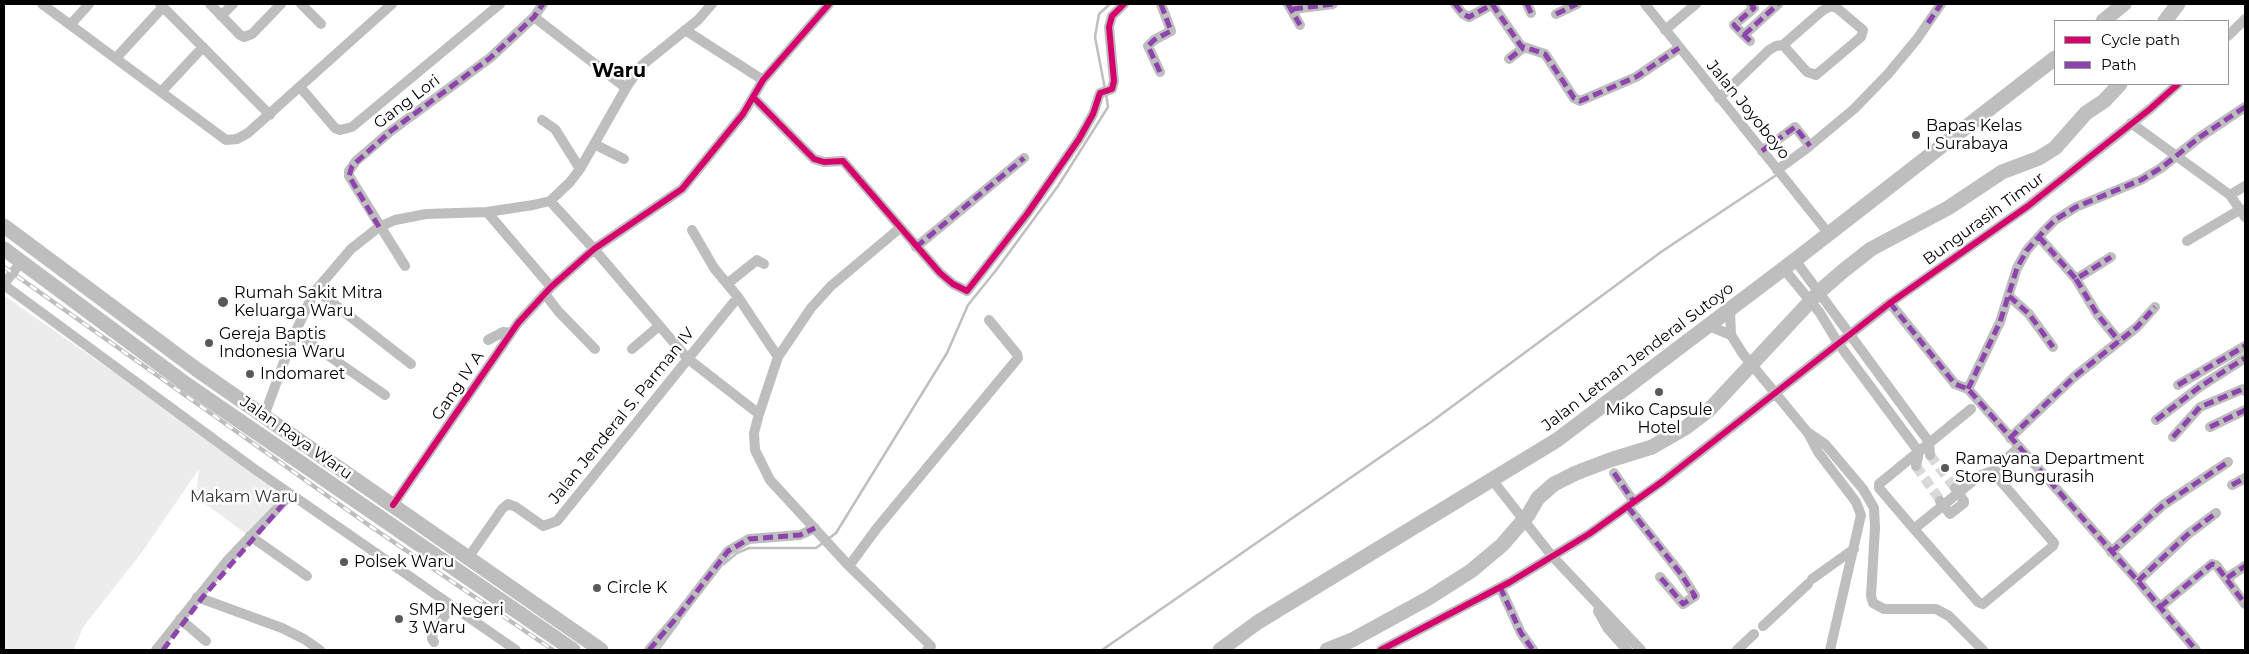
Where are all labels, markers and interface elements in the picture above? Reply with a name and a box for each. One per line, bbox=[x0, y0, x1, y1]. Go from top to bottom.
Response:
legend bbox=[2054, 20, 2229, 85]
text: Cycle path bbox=[2101, 30, 2180, 49]
text: Path bbox=[2101, 55, 2137, 74]
street label: Jalan Joyoboyo bbox=[1702, 57, 1794, 163]
district label: Waru bbox=[592, 60, 646, 82]
street label: Gang Lori bbox=[370, 71, 444, 133]
place label: Bapas Kelas I Surabaya bbox=[1926, 116, 2022, 154]
marker: Bapas Kelas I Surabaya bbox=[1910, 129, 1922, 141]
street label: Bungurasih Timur bbox=[1920, 169, 2048, 269]
street label: Jalan Letnan Jenderal Sutoyo bbox=[1539, 279, 1737, 435]
place label: Rumah Sakit Mitra Keluarga Waru bbox=[234, 283, 383, 321]
marker: Rumah Sakit Mitra Keluarga Waru bbox=[216, 295, 230, 309]
place label: Gereja Baptis Indonesia Waru bbox=[219, 324, 345, 362]
street label: Jalan Jenderal S. Parman IV bbox=[545, 324, 699, 508]
marker: Gereja Baptis Indonesia Waru bbox=[203, 337, 215, 349]
street label: Gang IV A bbox=[428, 348, 488, 424]
place label: Indomaret bbox=[260, 364, 345, 384]
marker: Indomaret bbox=[244, 368, 256, 380]
marker: Miko Capsule Hotel bbox=[1653, 386, 1665, 398]
street label: Jalan Raya Waru bbox=[236, 392, 356, 484]
place label: Miko Capsule Hotel bbox=[1605, 400, 1713, 438]
place label: Ramayana Department Store Bungurasih bbox=[1955, 449, 2144, 487]
marker: Ramayana Department Store Bungurasih bbox=[1939, 462, 1951, 474]
park label: Makam Waru bbox=[190, 487, 298, 507]
place label: Polsek Waru bbox=[354, 552, 454, 572]
marker: Polsek Waru bbox=[338, 556, 350, 568]
place label: Circle K bbox=[607, 578, 667, 598]
marker: Circle K bbox=[591, 582, 603, 594]
place label: SMP Negeri 3 Waru bbox=[409, 600, 504, 638]
marker: SMP Negeri 3 Waru bbox=[393, 613, 405, 625]

